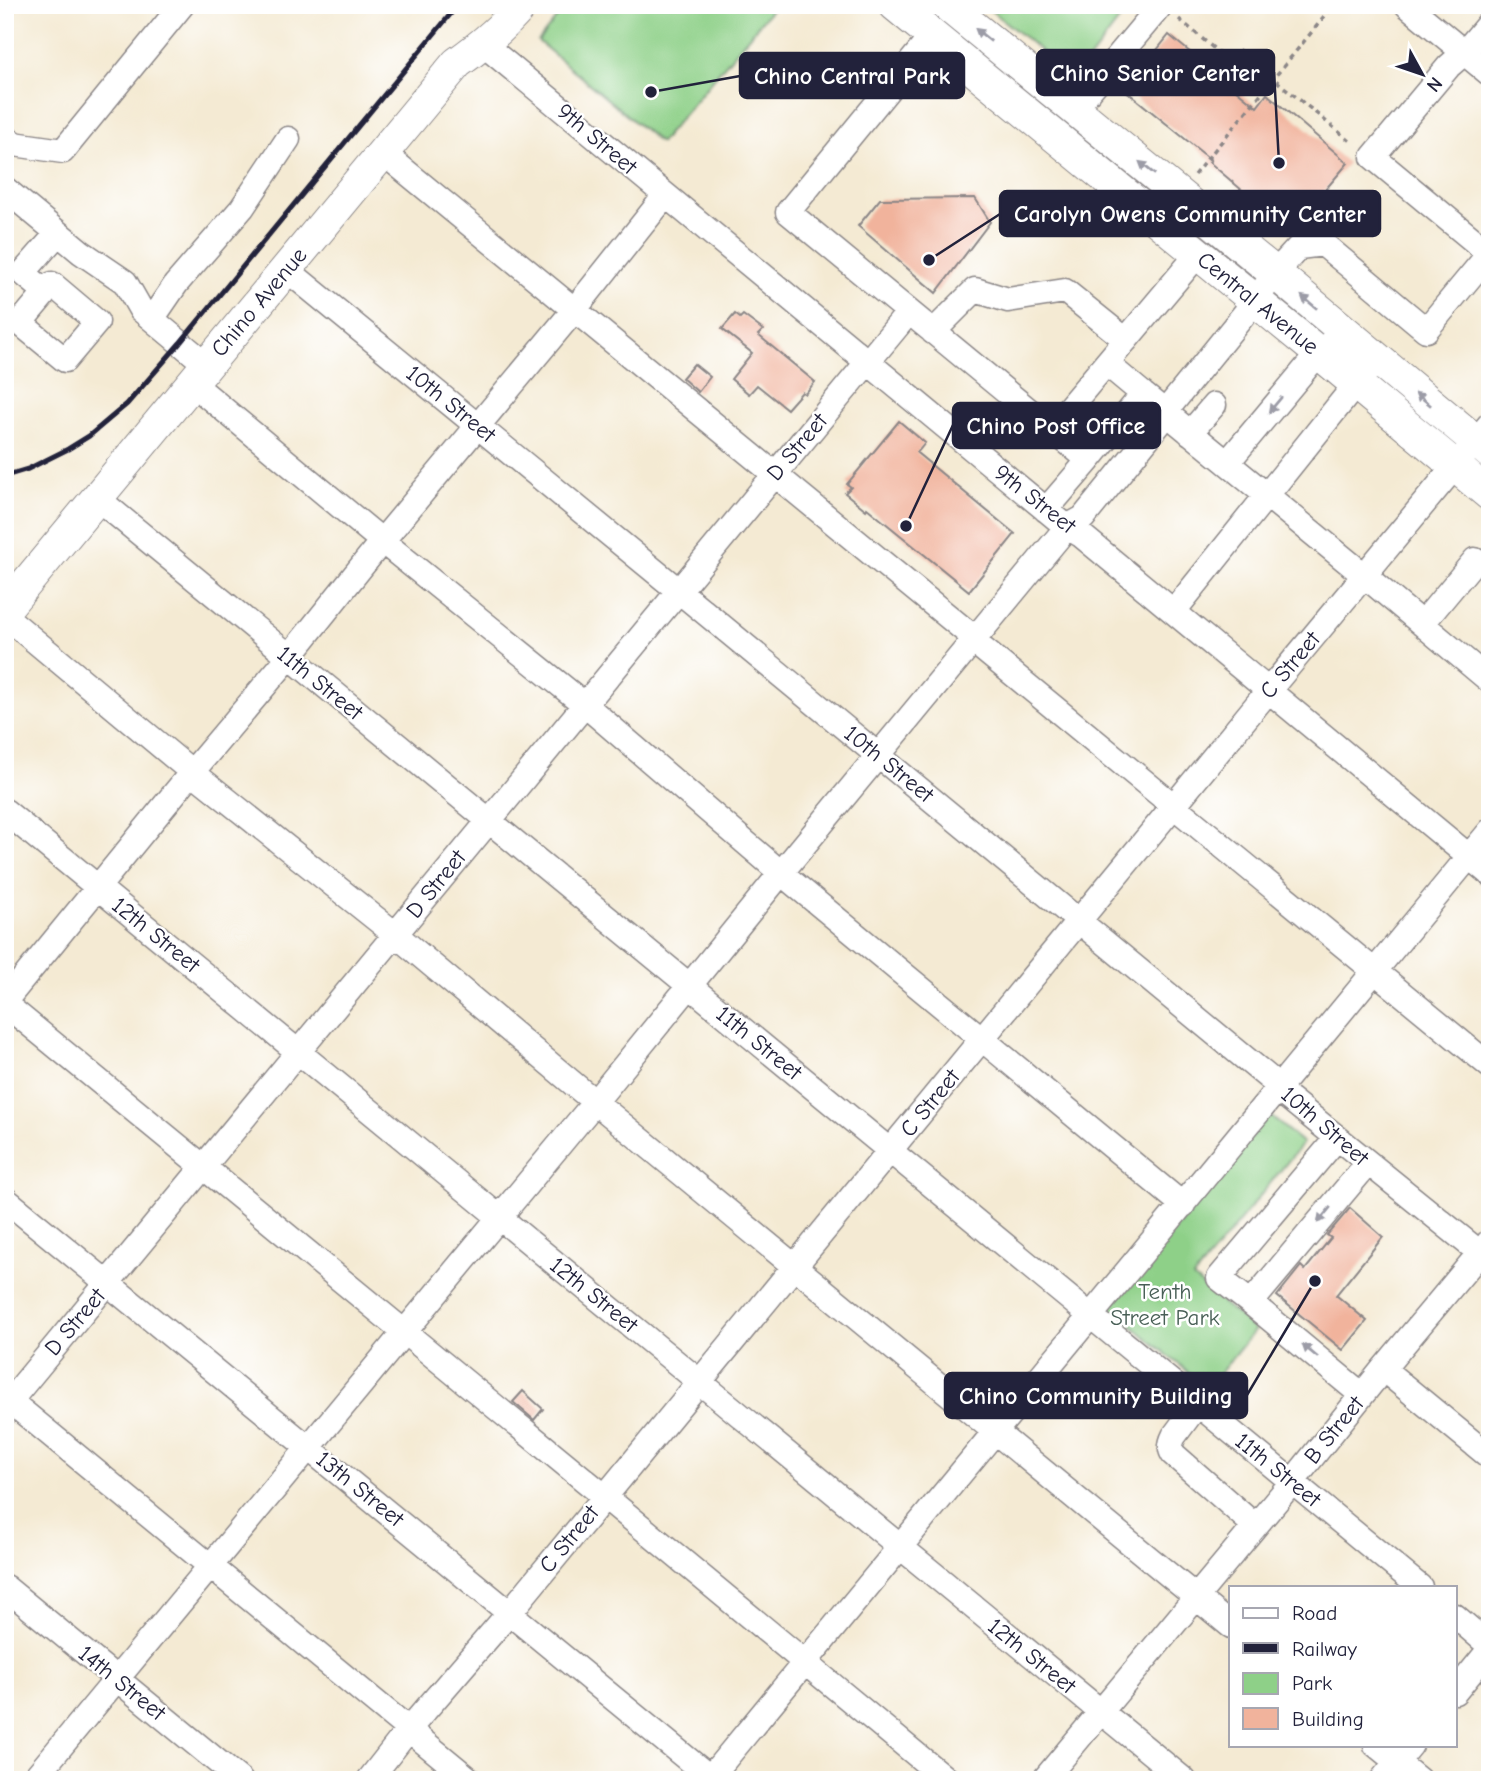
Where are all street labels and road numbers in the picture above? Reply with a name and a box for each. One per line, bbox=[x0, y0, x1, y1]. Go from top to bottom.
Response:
street label: 9th Street bbox=[551, 98, 644, 181]
street label: Chino Avenue bbox=[206, 242, 312, 362]
street label: Central Avenue bbox=[1192, 246, 1324, 360]
street label: 10th Street bbox=[401, 360, 502, 449]
street label: D Street bbox=[761, 407, 834, 486]
street label: 9th Street bbox=[989, 459, 1082, 540]
street label: C Street bbox=[1254, 625, 1327, 704]
street label: 11th Street bbox=[272, 640, 369, 727]
street label: 10th Street bbox=[839, 720, 940, 809]
street label: D Street bbox=[400, 843, 472, 923]
street label: 12th Street bbox=[107, 891, 207, 980]
street label: 11th Street bbox=[711, 1000, 808, 1087]
street label: C Street bbox=[895, 1063, 966, 1142]
street label: 10th Street bbox=[1276, 1081, 1375, 1172]
street label: 12th Street bbox=[545, 1251, 645, 1340]
street label: D Street bbox=[39, 1282, 112, 1361]
street label: B Street bbox=[1298, 1389, 1370, 1469]
street label: 11th Street bbox=[1230, 1427, 1327, 1514]
street label: 13th Street bbox=[311, 1445, 410, 1533]
street label: C Street bbox=[534, 1499, 605, 1578]
street label: 12th Street bbox=[983, 1612, 1083, 1701]
street label: 14th Street bbox=[73, 1640, 172, 1727]

